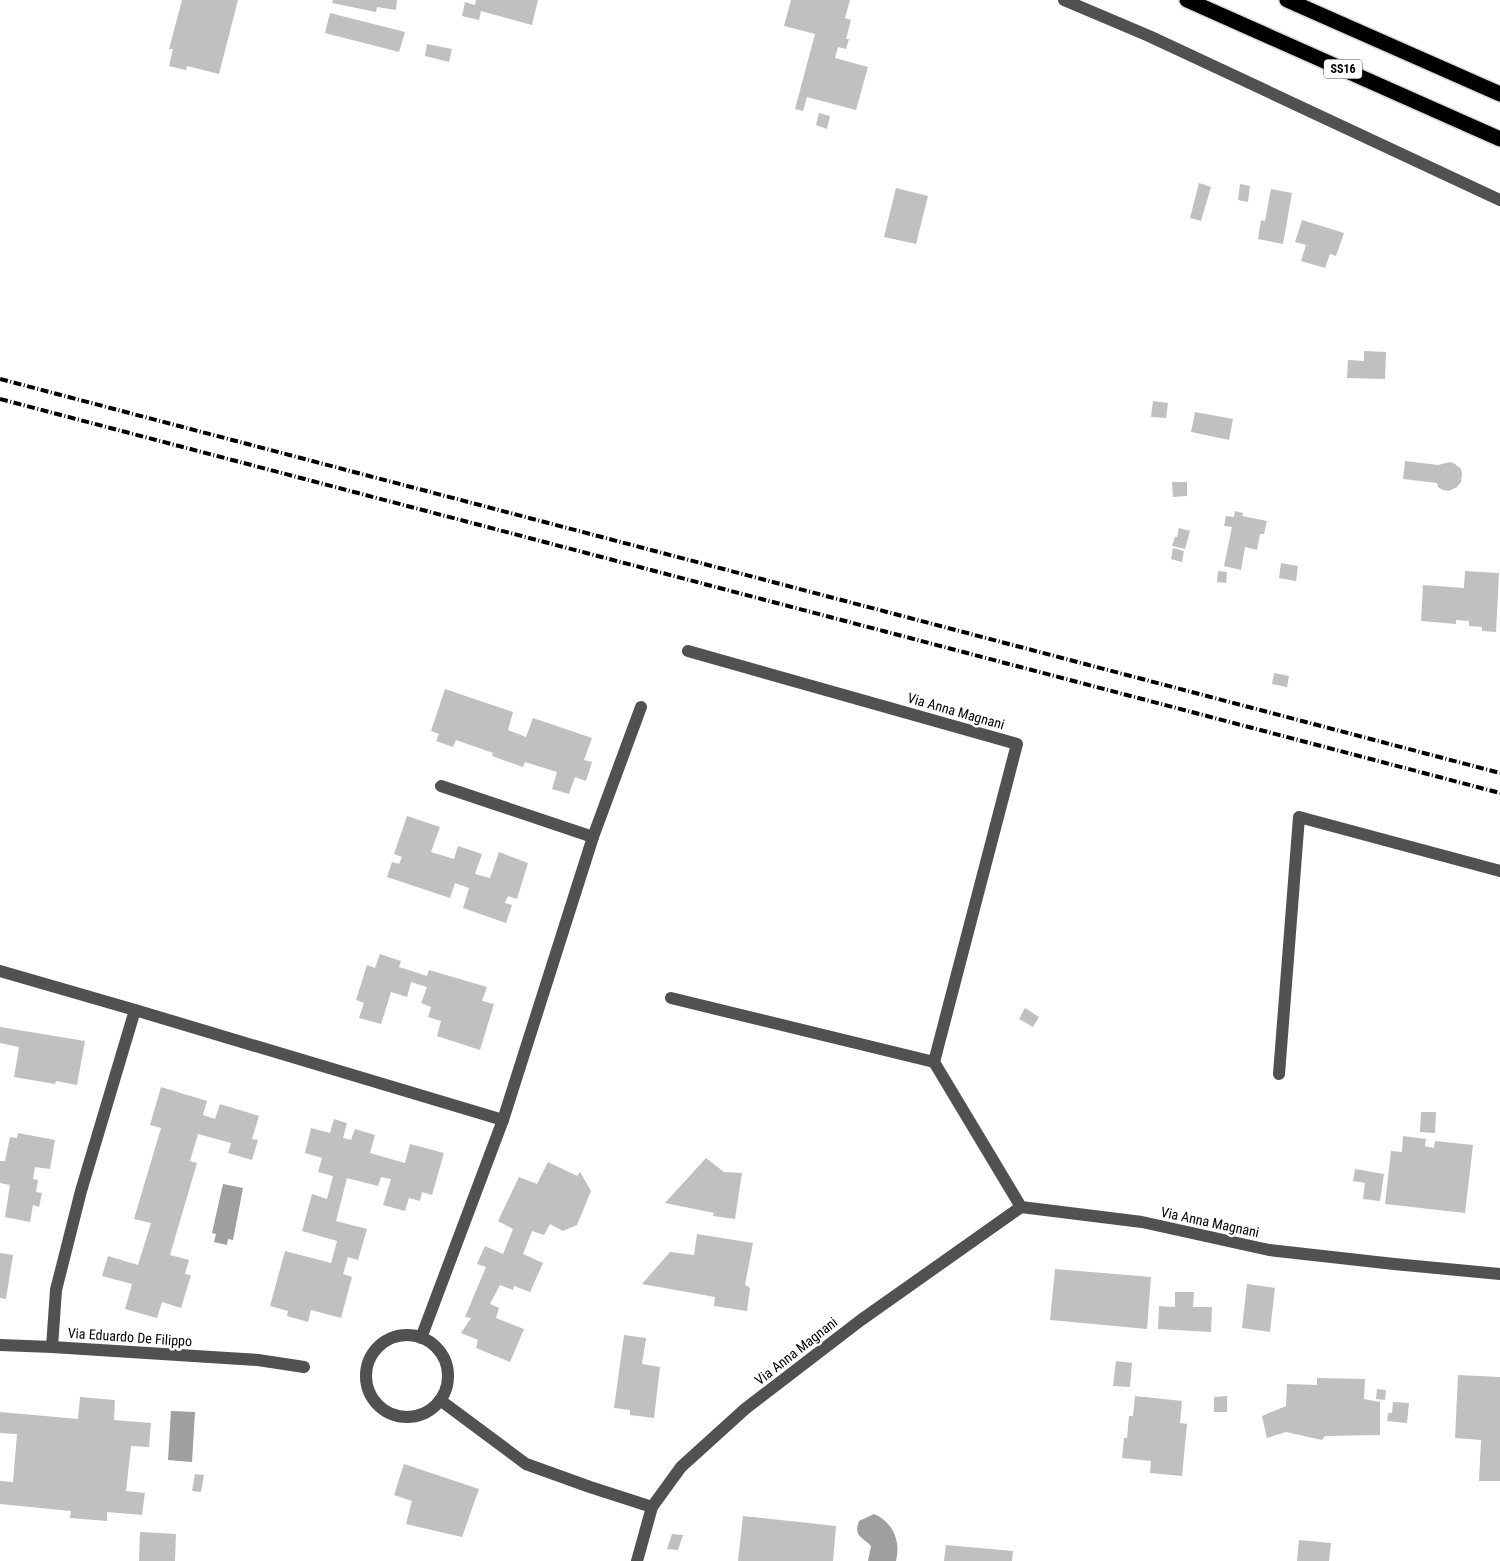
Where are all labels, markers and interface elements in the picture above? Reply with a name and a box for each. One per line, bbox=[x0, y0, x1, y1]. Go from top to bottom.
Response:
road number: SS16 bbox=[1324, 60, 1362, 78]
street label: Via Anna Magnani bbox=[906, 690, 1006, 732]
street label: Via Anna Magnani bbox=[1159, 1204, 1261, 1240]
street label: Via Anna Magnani bbox=[752, 1314, 840, 1388]
street label: Via Eduardo De Filippo bbox=[67, 1325, 193, 1349]

